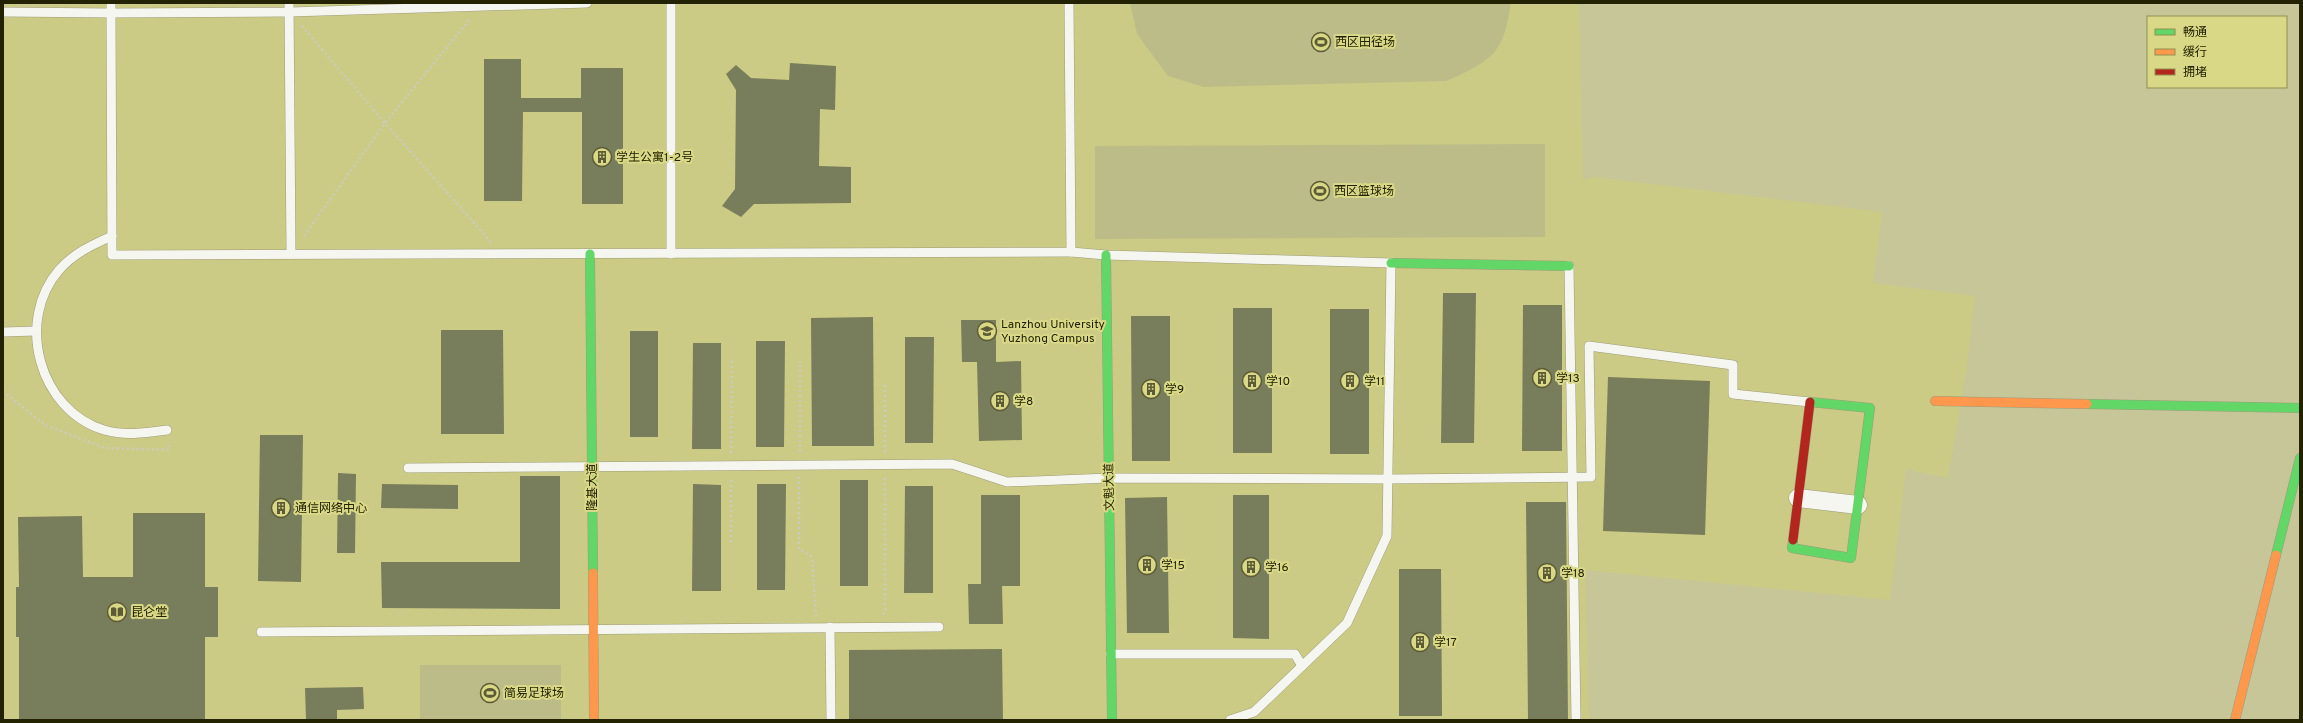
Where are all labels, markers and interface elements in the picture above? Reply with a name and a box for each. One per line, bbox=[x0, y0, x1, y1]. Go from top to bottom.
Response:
legend bbox=[2147, 16, 2287, 88]
text: 畅通 bbox=[2183, 25, 2207, 41]
sports icon: 西区田径场 bbox=[1310, 31, 1332, 53]
place label: 西区田径场 bbox=[1335, 35, 1395, 51]
text: 缓行 bbox=[2183, 45, 2207, 61]
text: 拥堵 bbox=[2183, 65, 2207, 81]
building icon: 学生公寓1-2号 bbox=[591, 146, 613, 168]
place label: 学生公寓1-2号 bbox=[616, 150, 693, 166]
sports icon: 西区篮球场 bbox=[1309, 180, 1331, 202]
place label: 西区篮球场 bbox=[1334, 184, 1394, 200]
place label: Lanzhou University Yuzhong Campus bbox=[1001, 317, 1105, 347]
school or university icon: Lanzhou University Yuzhong Campus bbox=[976, 320, 998, 342]
building icon: 学13 bbox=[1531, 367, 1553, 389]
building icon: 学10 bbox=[1241, 370, 1263, 392]
building icon: 学11 bbox=[1339, 370, 1361, 392]
place label: 学13 bbox=[1556, 371, 1580, 387]
place label: 学10 bbox=[1266, 374, 1290, 390]
place label: 学11 bbox=[1364, 374, 1385, 390]
building icon: 学9 bbox=[1140, 378, 1162, 400]
place label: 学9 bbox=[1165, 382, 1184, 398]
building icon: 学8 bbox=[989, 390, 1011, 412]
place label: 学8 bbox=[1014, 394, 1033, 410]
street label: 隆基大道 bbox=[585, 463, 601, 511]
street label: 文魁大道 bbox=[1102, 463, 1118, 511]
building icon: 通信网络中心 bbox=[270, 497, 292, 519]
place label: 通信网络中心 bbox=[295, 501, 367, 517]
building icon: 学15 bbox=[1136, 554, 1158, 576]
building icon: 学16 bbox=[1240, 556, 1262, 578]
place label: 学15 bbox=[1161, 558, 1185, 574]
place label: 学16 bbox=[1265, 560, 1289, 576]
building icon: 学18 bbox=[1536, 562, 1558, 584]
place label: 学18 bbox=[1561, 566, 1585, 582]
library icon: 昆仑堂 bbox=[106, 601, 128, 623]
place label: 昆仑堂 bbox=[131, 605, 167, 621]
building icon: 学17 bbox=[1409, 631, 1431, 653]
place label: 学17 bbox=[1434, 635, 1457, 651]
sports icon: 简易足球场 bbox=[479, 682, 501, 704]
place label: 简易足球场 bbox=[504, 686, 564, 702]

